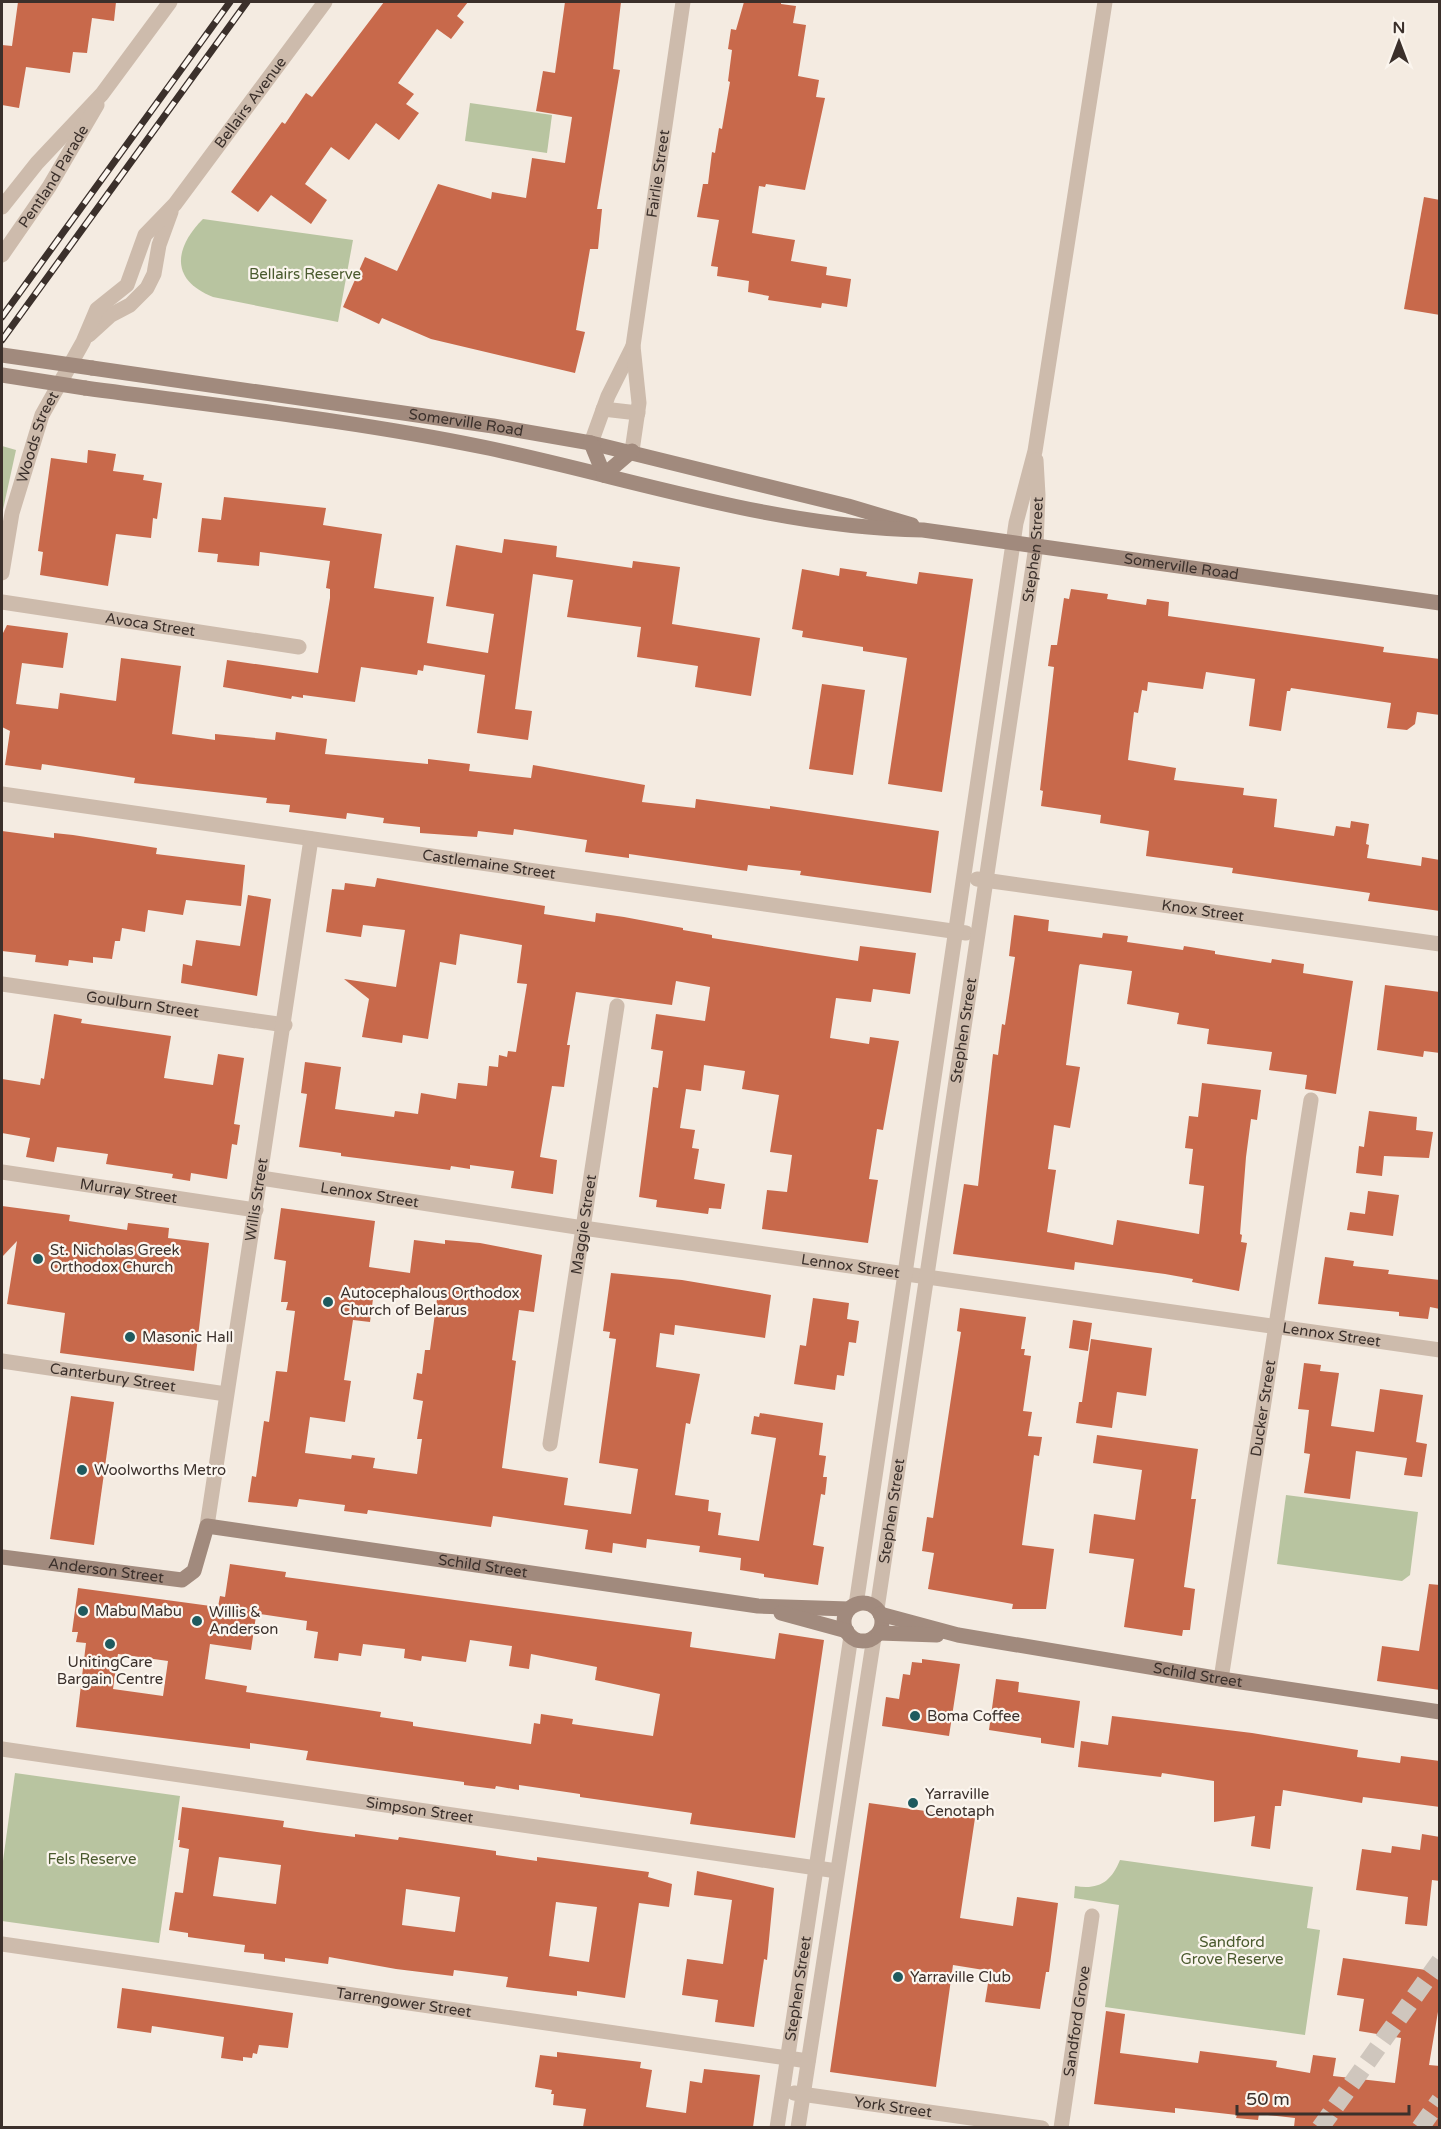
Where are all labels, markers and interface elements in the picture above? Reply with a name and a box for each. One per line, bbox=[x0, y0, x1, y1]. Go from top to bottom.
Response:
north arrow bbox=[1369, 12, 1429, 72]
text: N bbox=[1393, 18, 1405, 38]
street label: Bellairs Avenue bbox=[211, 53, 290, 152]
street label: Pentland Parade bbox=[14, 122, 92, 231]
street label: Fairlie Street bbox=[643, 128, 673, 219]
park label: Bellairs Reserve bbox=[249, 265, 361, 283]
street label: Woods Street bbox=[13, 388, 63, 485]
street label: Somerville Road bbox=[408, 405, 525, 440]
street label: Stephen Street bbox=[1019, 496, 1047, 604]
street label: Somerville Road bbox=[1123, 549, 1240, 583]
street label: Avoca Street bbox=[104, 609, 197, 640]
street label: Castlemaine Street bbox=[421, 846, 557, 883]
street label: Knox Street bbox=[1160, 896, 1245, 925]
street label: Stephen Street bbox=[947, 976, 980, 1084]
street label: Goulburn Street bbox=[85, 987, 200, 1021]
street label: Willis Street bbox=[241, 1157, 272, 1243]
street label: Maggie Street bbox=[567, 1173, 600, 1276]
street label: Murray Street bbox=[79, 1175, 179, 1207]
street label: Lennox Street bbox=[319, 1178, 420, 1211]
place label: St. Nicholas Greek Orthodox Church bbox=[50, 1241, 180, 1276]
street label: Lennox Street bbox=[800, 1250, 901, 1282]
marker: St. Nicholas Greek Orthodox Church bbox=[31, 1252, 45, 1266]
place label: Autocephalous Orthodox Church of Belarus bbox=[340, 1284, 520, 1319]
marker: Autocephalous Orthodox Church of Belarus bbox=[321, 1295, 335, 1309]
street label: Lennox Street bbox=[1281, 1319, 1382, 1351]
place label: Masonic Hall bbox=[142, 1328, 233, 1346]
marker: Masonic Hall bbox=[123, 1330, 137, 1344]
street label: Ducker Street bbox=[1247, 1358, 1280, 1458]
street label: Canterbury Street bbox=[49, 1359, 177, 1396]
street label: Stephen Street bbox=[875, 1457, 908, 1565]
place label: Woolworths Metro bbox=[94, 1461, 226, 1479]
marker: Woolworths Metro bbox=[75, 1463, 89, 1477]
street label: Schild Street bbox=[437, 1551, 529, 1581]
street label: Anderson Street bbox=[47, 1554, 165, 1587]
place label: Mabu Mabu bbox=[95, 1602, 182, 1620]
place label: Willis & Anderson bbox=[209, 1603, 278, 1638]
marker: Mabu Mabu bbox=[76, 1604, 90, 1618]
marker: Willis & Anderson bbox=[190, 1614, 204, 1628]
marker: UnitingCare Bargain Centre bbox=[103, 1637, 117, 1651]
place label: UnitingCare Bargain Centre bbox=[57, 1653, 163, 1688]
street label: Schild Street bbox=[1152, 1659, 1244, 1691]
place label: Boma Coffee bbox=[927, 1707, 1020, 1725]
marker: Boma Coffee bbox=[908, 1709, 922, 1723]
place label: Yarraville Cenotaph bbox=[925, 1785, 995, 1820]
street label: Simpson Street bbox=[365, 1793, 475, 1827]
marker: Yarraville Cenotaph bbox=[906, 1796, 920, 1810]
park label: Fels Reserve bbox=[48, 1850, 136, 1868]
park label: Sandford Grove Reserve bbox=[1180, 1933, 1284, 1968]
street label: Stephen Street bbox=[781, 1934, 815, 2042]
street label: Sandford Grove bbox=[1060, 1964, 1094, 2078]
place label: Yarraville Club bbox=[910, 1968, 1011, 1986]
marker: Yarraville Club bbox=[891, 1970, 905, 1984]
street label: Tarrengower Street bbox=[335, 1984, 473, 2021]
scale bar bbox=[1237, 2078, 1410, 2116]
text: 50 m bbox=[1246, 2088, 1290, 2110]
street label: York Street bbox=[853, 2093, 933, 2121]

